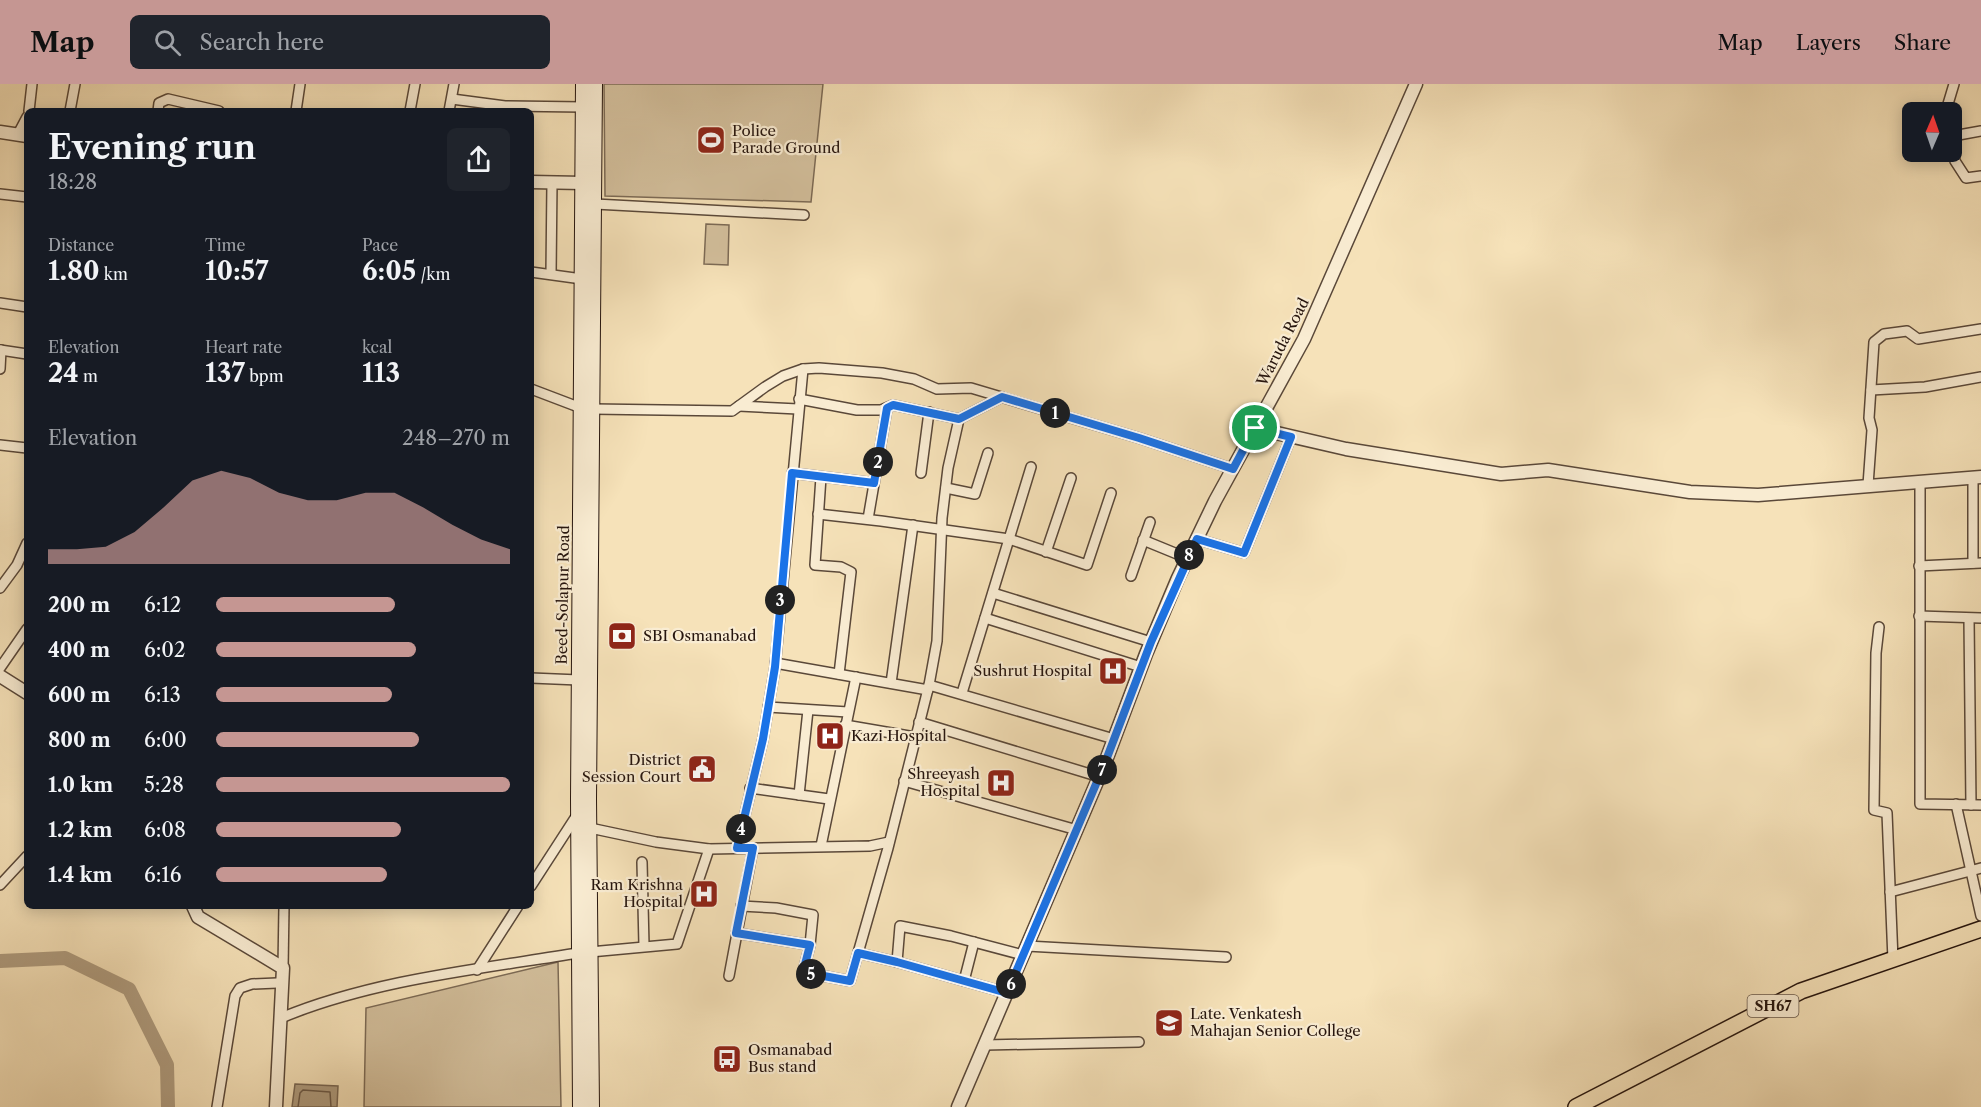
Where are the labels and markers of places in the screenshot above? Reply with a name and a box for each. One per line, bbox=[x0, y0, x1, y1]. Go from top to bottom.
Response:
place label: Police Parade Ground bbox=[732, 121, 840, 157]
sports icon: Police Parade Ground bbox=[695, 124, 727, 156]
pin: 1 bbox=[1040, 398, 1070, 428]
pin bbox=[1229, 402, 1280, 453]
pin: 2 bbox=[863, 447, 893, 477]
pin: 8 bbox=[1174, 540, 1204, 570]
pin: 3 bbox=[765, 585, 795, 615]
bank icon: SBI Osmanabad bbox=[606, 620, 638, 652]
place label: SBI Osmanabad bbox=[643, 626, 756, 645]
hospital icon: Sushrut Hospital bbox=[1097, 655, 1129, 687]
place label: Sushrut Hospital bbox=[973, 661, 1093, 680]
hospital icon: Kazi Hospital bbox=[814, 720, 846, 752]
place label: Kazi Hospital bbox=[851, 726, 947, 745]
place label: District Session Court bbox=[582, 750, 682, 786]
public building icon: District Session Court bbox=[686, 753, 718, 785]
pin: 7 bbox=[1087, 755, 1117, 785]
place label: Shreeyash Hospital bbox=[907, 764, 981, 800]
hospital icon: Shreeyash Hospital bbox=[985, 767, 1017, 799]
pin: 4 bbox=[726, 814, 756, 844]
place label: Ram Krishna Hospital bbox=[590, 875, 684, 911]
hospital icon: Ram Krishna Hospital bbox=[688, 878, 720, 910]
pin: 5 bbox=[796, 959, 826, 989]
pin: 6 bbox=[996, 969, 1026, 999]
place label: Late. Venkatesh Mahajan Senior College bbox=[1190, 1004, 1361, 1040]
school or university icon: Late. Venkatesh Mahajan Senior College bbox=[1153, 1007, 1185, 1039]
place label: Osmanabad Bus stand bbox=[748, 1040, 832, 1076]
bus stop icon: Osmanabad Bus stand bbox=[711, 1043, 743, 1075]

